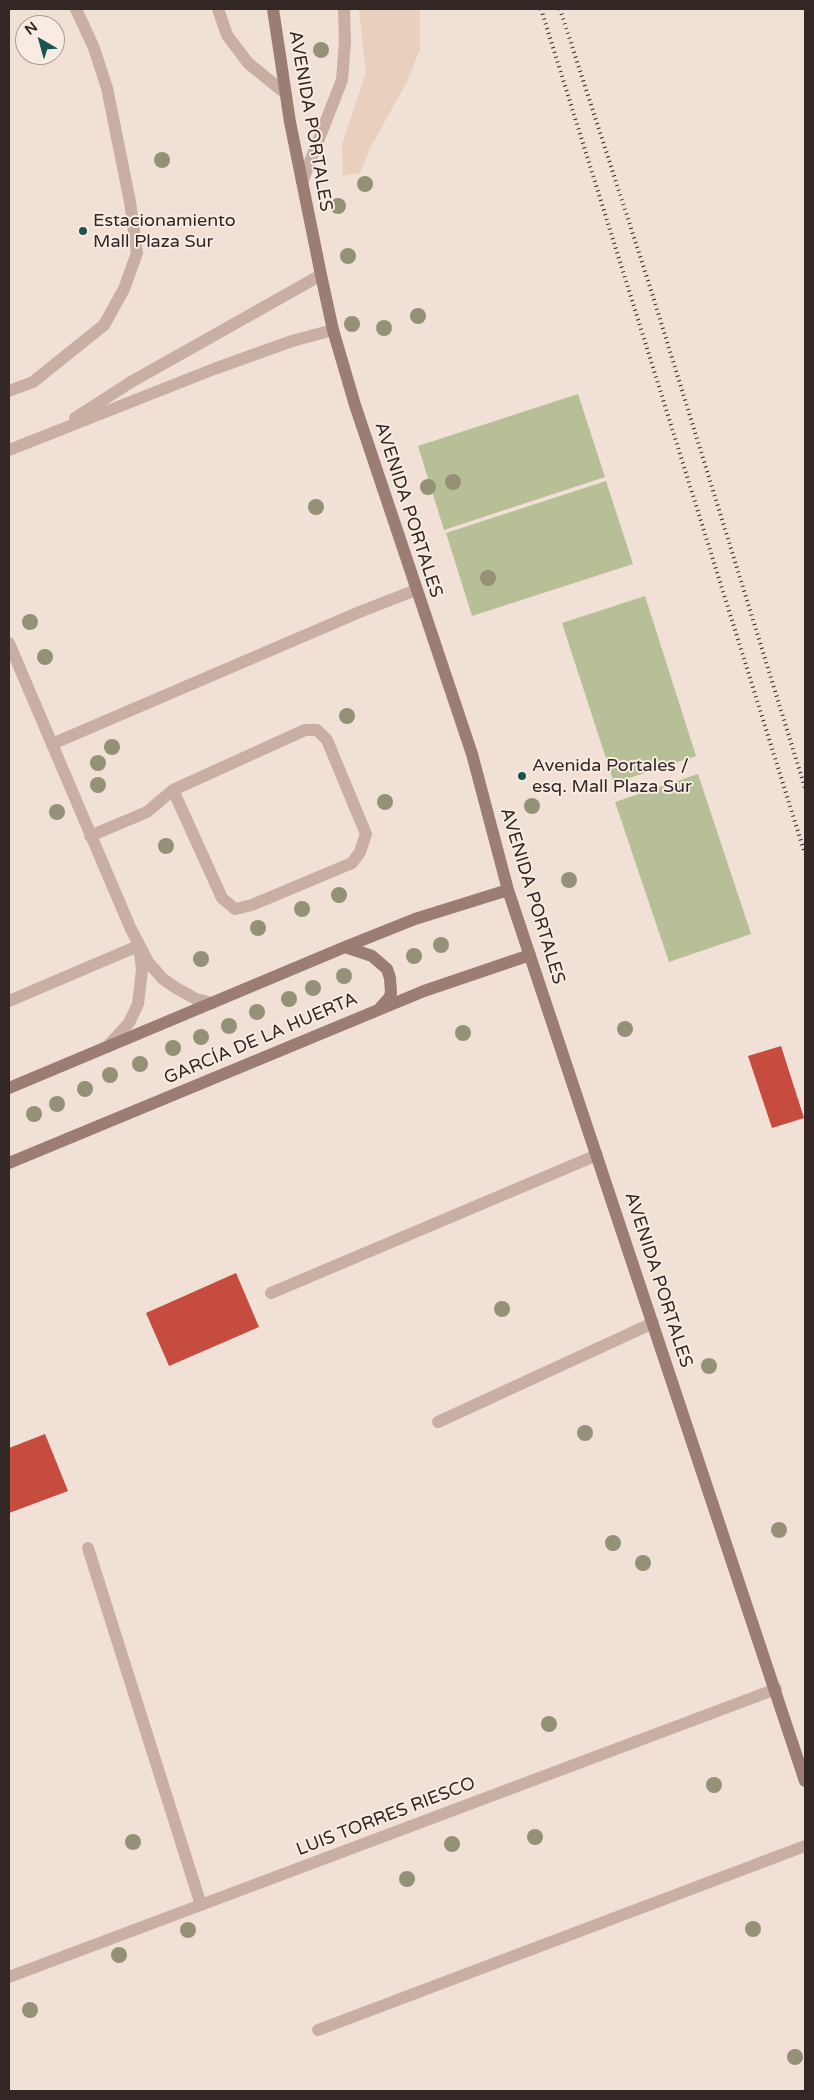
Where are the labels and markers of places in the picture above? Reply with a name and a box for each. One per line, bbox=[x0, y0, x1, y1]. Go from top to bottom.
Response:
place label: Estacionamiento Mall Plaza Sur bbox=[93, 210, 236, 252]
marker: Estacionamiento Mall Plaza Sur bbox=[77, 225, 89, 237]
place label: Avenida Portales / esq. Mall Plaza Sur bbox=[532, 755, 692, 798]
marker: Avenida Portales / esq. Mall Plaza Sur bbox=[516, 770, 528, 782]

